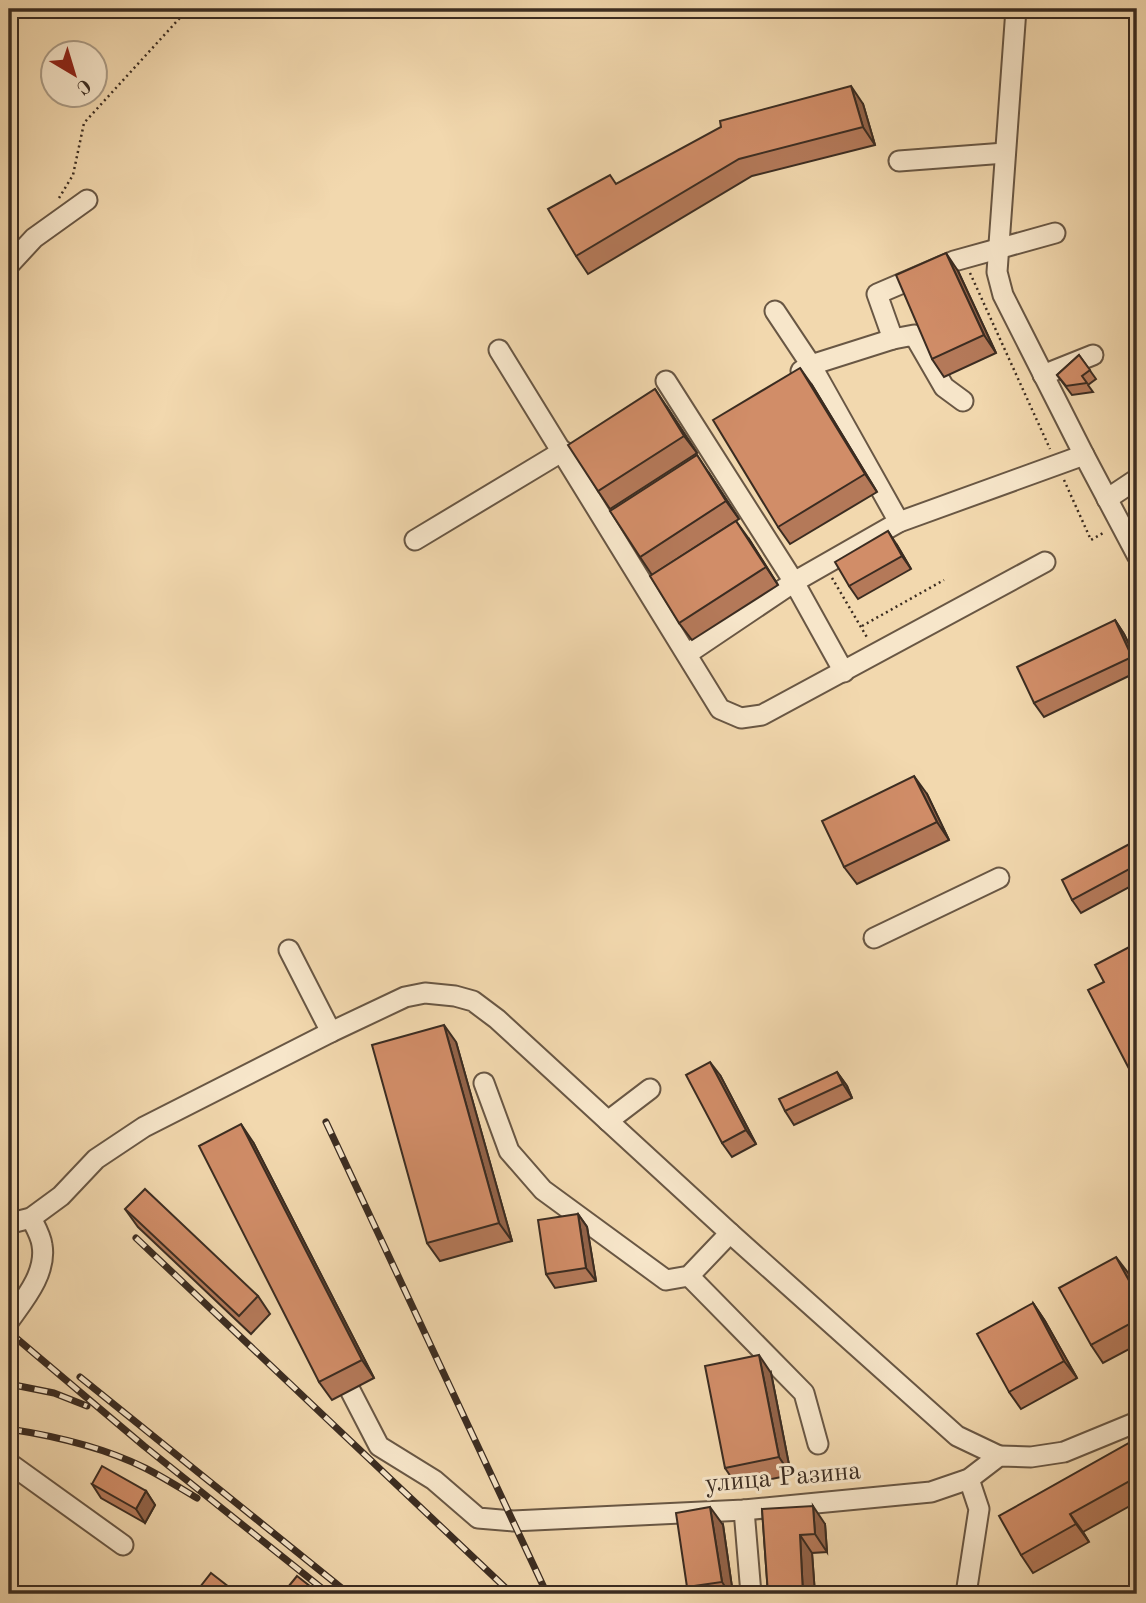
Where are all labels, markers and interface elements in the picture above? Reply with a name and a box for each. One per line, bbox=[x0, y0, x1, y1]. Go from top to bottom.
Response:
north arrow bbox=[38, 38, 108, 108]
text: С bbox=[72, 74, 94, 97]
street label: улица Разина bbox=[704, 1458, 862, 1498]

